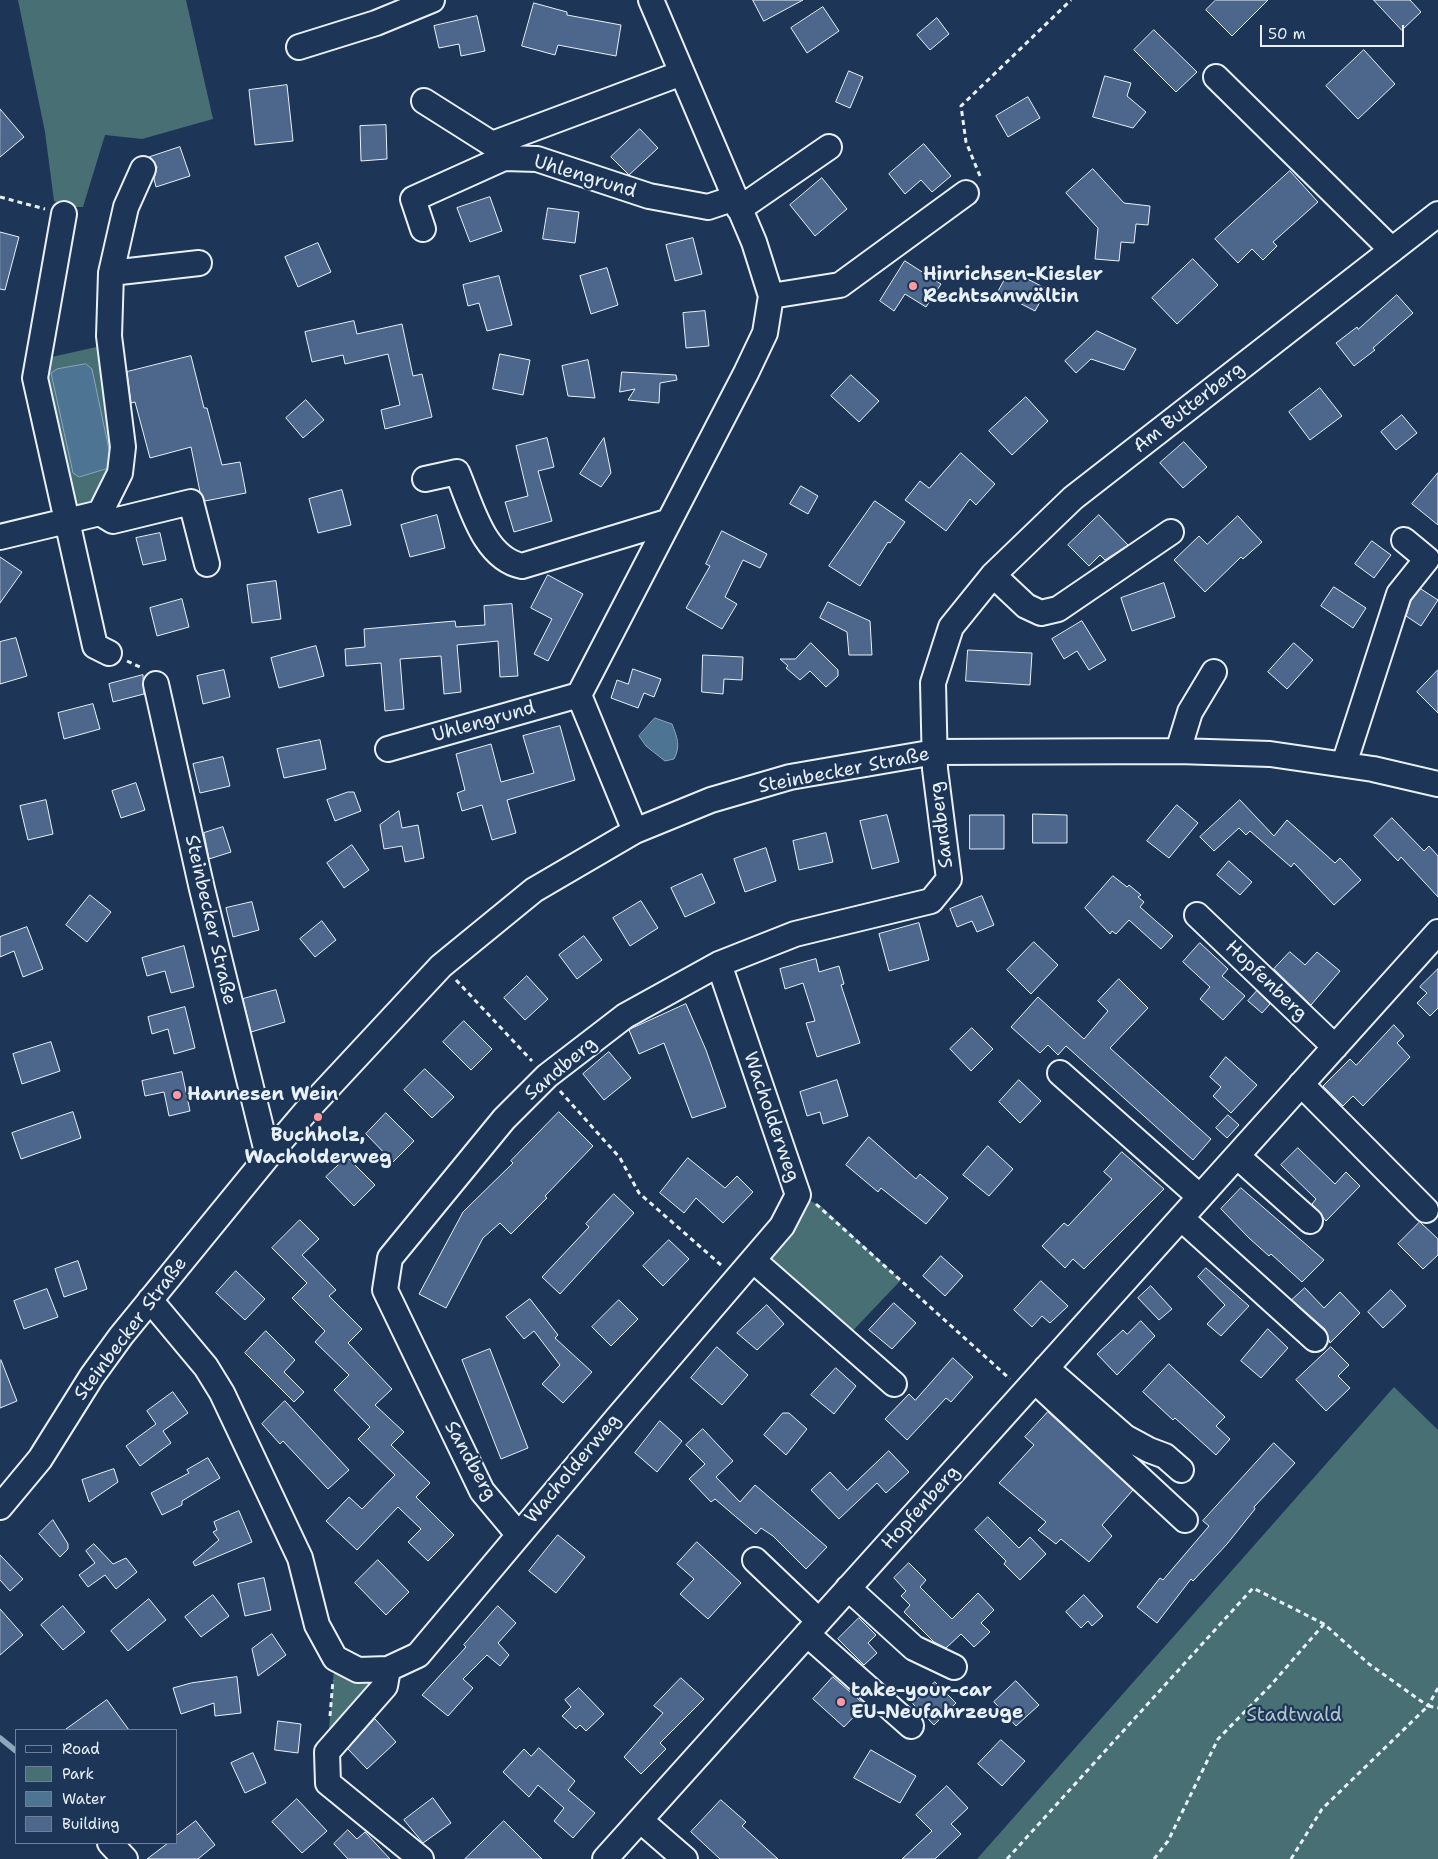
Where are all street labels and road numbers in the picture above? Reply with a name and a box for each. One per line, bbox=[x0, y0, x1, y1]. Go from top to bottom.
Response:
street label: Uhlengrund bbox=[531, 151, 639, 203]
street label: Am Butterberg bbox=[1129, 358, 1249, 458]
street label: Uhlengrund bbox=[430, 696, 538, 748]
street label: Steinbecker Straße bbox=[757, 743, 931, 799]
street label: Sandberg bbox=[925, 780, 959, 870]
street label: Steinbecker Straße bbox=[179, 833, 241, 1007]
street label: Hopfenberg bbox=[1220, 936, 1312, 1026]
street label: Sandberg bbox=[520, 1032, 602, 1106]
street label: Wacholderweg bbox=[738, 1049, 804, 1185]
street label: Steinbecker Straße bbox=[70, 1253, 192, 1405]
street label: Wacholderweg bbox=[520, 1409, 626, 1529]
street label: Sandberg bbox=[439, 1417, 501, 1505]
street label: Hopfenberg bbox=[877, 1461, 965, 1555]

